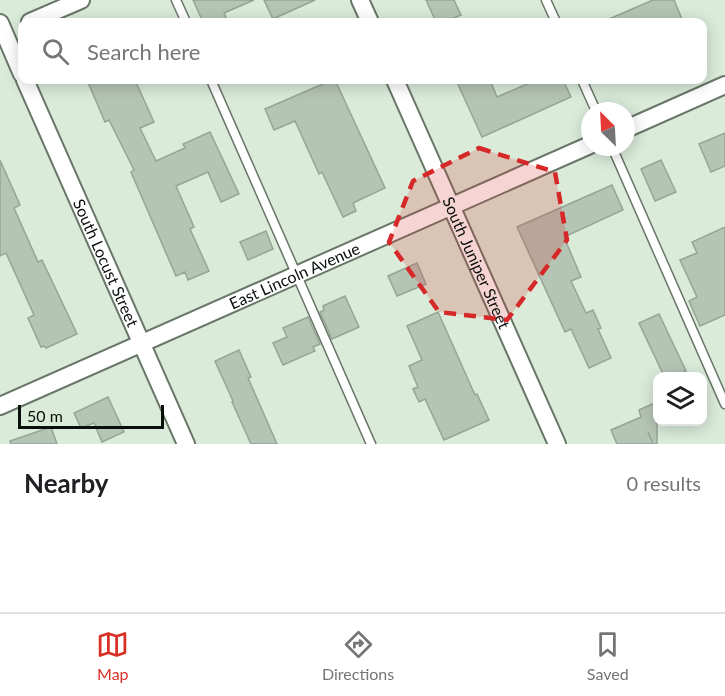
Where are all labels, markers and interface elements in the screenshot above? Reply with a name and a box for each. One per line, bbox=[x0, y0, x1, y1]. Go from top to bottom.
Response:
search box bbox=[18, 18, 707, 84]
icon: search bbox=[39, 35, 72, 68]
text: Search here bbox=[87, 38, 200, 65]
north arrow bbox=[581, 102, 635, 156]
street label: South Juniper Street bbox=[439, 194, 515, 332]
street label: South Locust Street bbox=[70, 196, 143, 330]
street label: East Lincoln Avenue bbox=[226, 238, 362, 312]
map controls bbox=[653, 372, 707, 426]
button: layers bbox=[653, 372, 707, 426]
scale bar bbox=[18, 402, 164, 430]
text: 50 m bbox=[27, 406, 63, 425]
text: Nearby bbox=[24, 467, 109, 499]
text: 0 results bbox=[626, 471, 701, 495]
tab: Map bbox=[96, 628, 129, 683]
tab: Directions bbox=[322, 628, 394, 683]
tab: Saved bbox=[587, 628, 629, 683]

